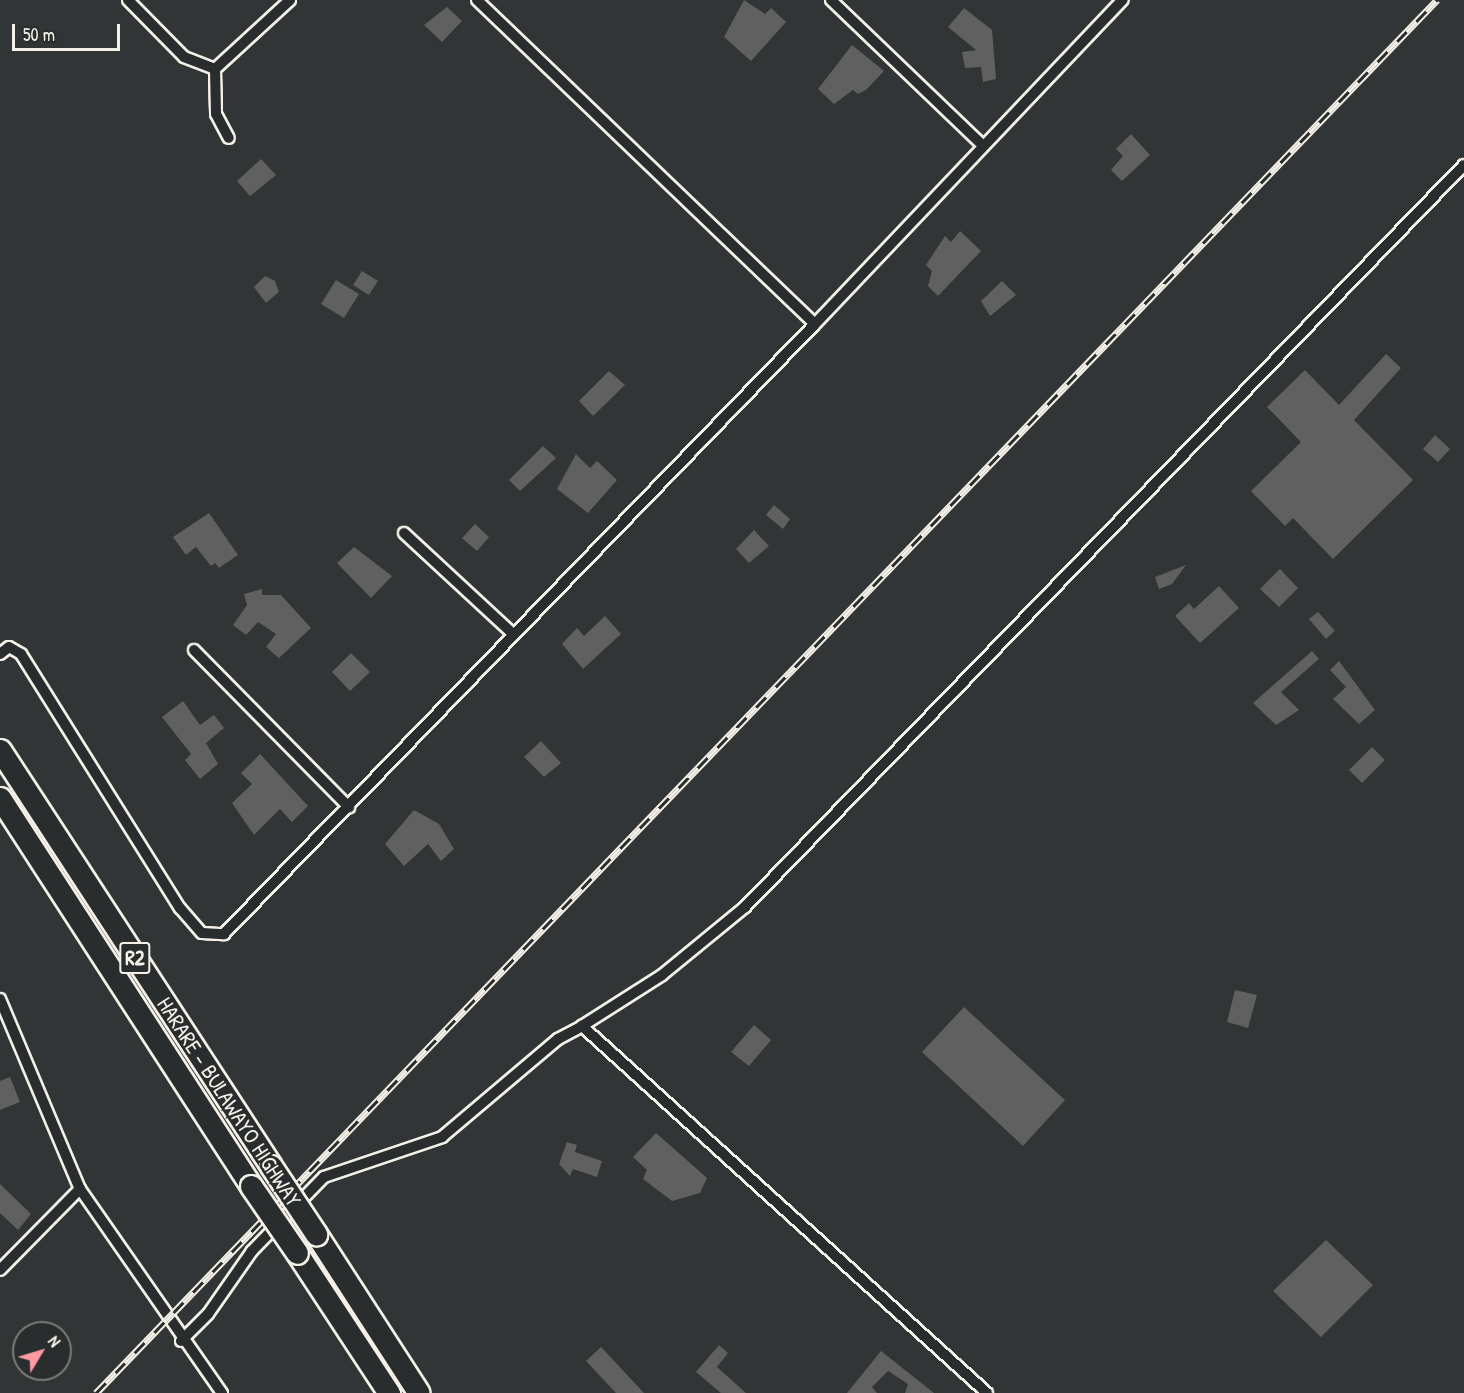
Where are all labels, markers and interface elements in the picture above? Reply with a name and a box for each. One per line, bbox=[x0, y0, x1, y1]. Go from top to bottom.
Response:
scale bar bbox=[15, 12, 123, 50]
text: 50 m bbox=[23, 22, 55, 47]
road number: R2 bbox=[118, 940, 152, 976]
street label: HARARE - BULAWAYO HIGHWAY bbox=[151, 992, 307, 1212]
north arrow bbox=[12, 1321, 72, 1381]
text: N bbox=[43, 1331, 66, 1351]

